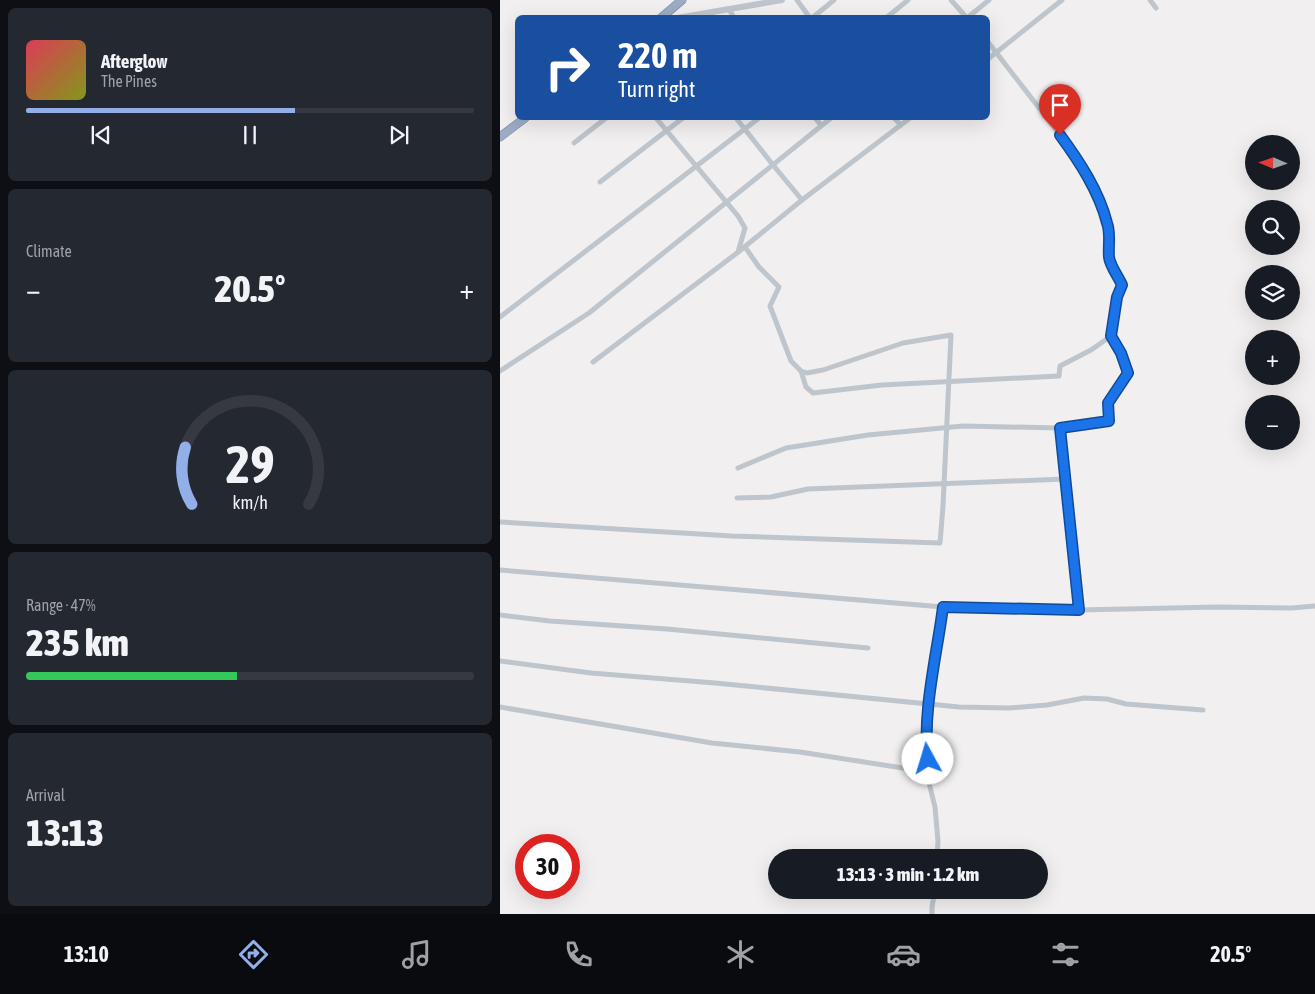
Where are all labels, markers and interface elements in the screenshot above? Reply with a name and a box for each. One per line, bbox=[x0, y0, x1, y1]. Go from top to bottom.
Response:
icon: right bbox=[535, 35, 600, 100]
text: 220 m bbox=[618, 35, 697, 75]
text: Afterglow bbox=[101, 50, 168, 72]
text: The Pines bbox=[101, 72, 157, 90]
text: Turn right bbox=[618, 76, 695, 102]
pin bbox=[1039, 84, 1081, 135]
icon: arrive bbox=[1046, 91, 1074, 119]
icon: previous bbox=[87, 121, 115, 149]
icon: pause bbox=[236, 121, 264, 149]
icon: next bbox=[385, 121, 413, 149]
north arrow bbox=[1245, 135, 1300, 190]
map controls bbox=[1245, 135, 1300, 450]
button: search bbox=[1245, 200, 1300, 255]
text: Climate bbox=[26, 242, 72, 260]
button: layers bbox=[1245, 265, 1300, 320]
text: 20.5° bbox=[215, 267, 285, 310]
text: − bbox=[26, 273, 41, 305]
text: + bbox=[459, 273, 474, 305]
button: + bbox=[1245, 330, 1300, 385]
button: − bbox=[1245, 395, 1300, 450]
text: 29 bbox=[226, 434, 274, 494]
text: km/h bbox=[232, 492, 268, 513]
text: Range · 47% bbox=[26, 596, 96, 614]
text: 235 km bbox=[26, 621, 129, 664]
position arrow bbox=[901, 732, 953, 784]
text: Arrival bbox=[26, 786, 65, 804]
text: 13:13 bbox=[26, 811, 104, 854]
speed limit sign: 30 bbox=[515, 834, 580, 899]
text: 13:13 · 3 min · 1.2 km bbox=[837, 863, 979, 885]
icon: directions bbox=[236, 937, 271, 972]
icon: music bbox=[399, 937, 434, 972]
icon: phone bbox=[561, 937, 596, 972]
icon: climate bbox=[723, 937, 758, 972]
icon: car bbox=[886, 937, 921, 972]
icon: filters bbox=[1048, 937, 1083, 972]
text: 13:10 bbox=[64, 941, 109, 967]
text: 20.5° bbox=[1210, 941, 1251, 967]

